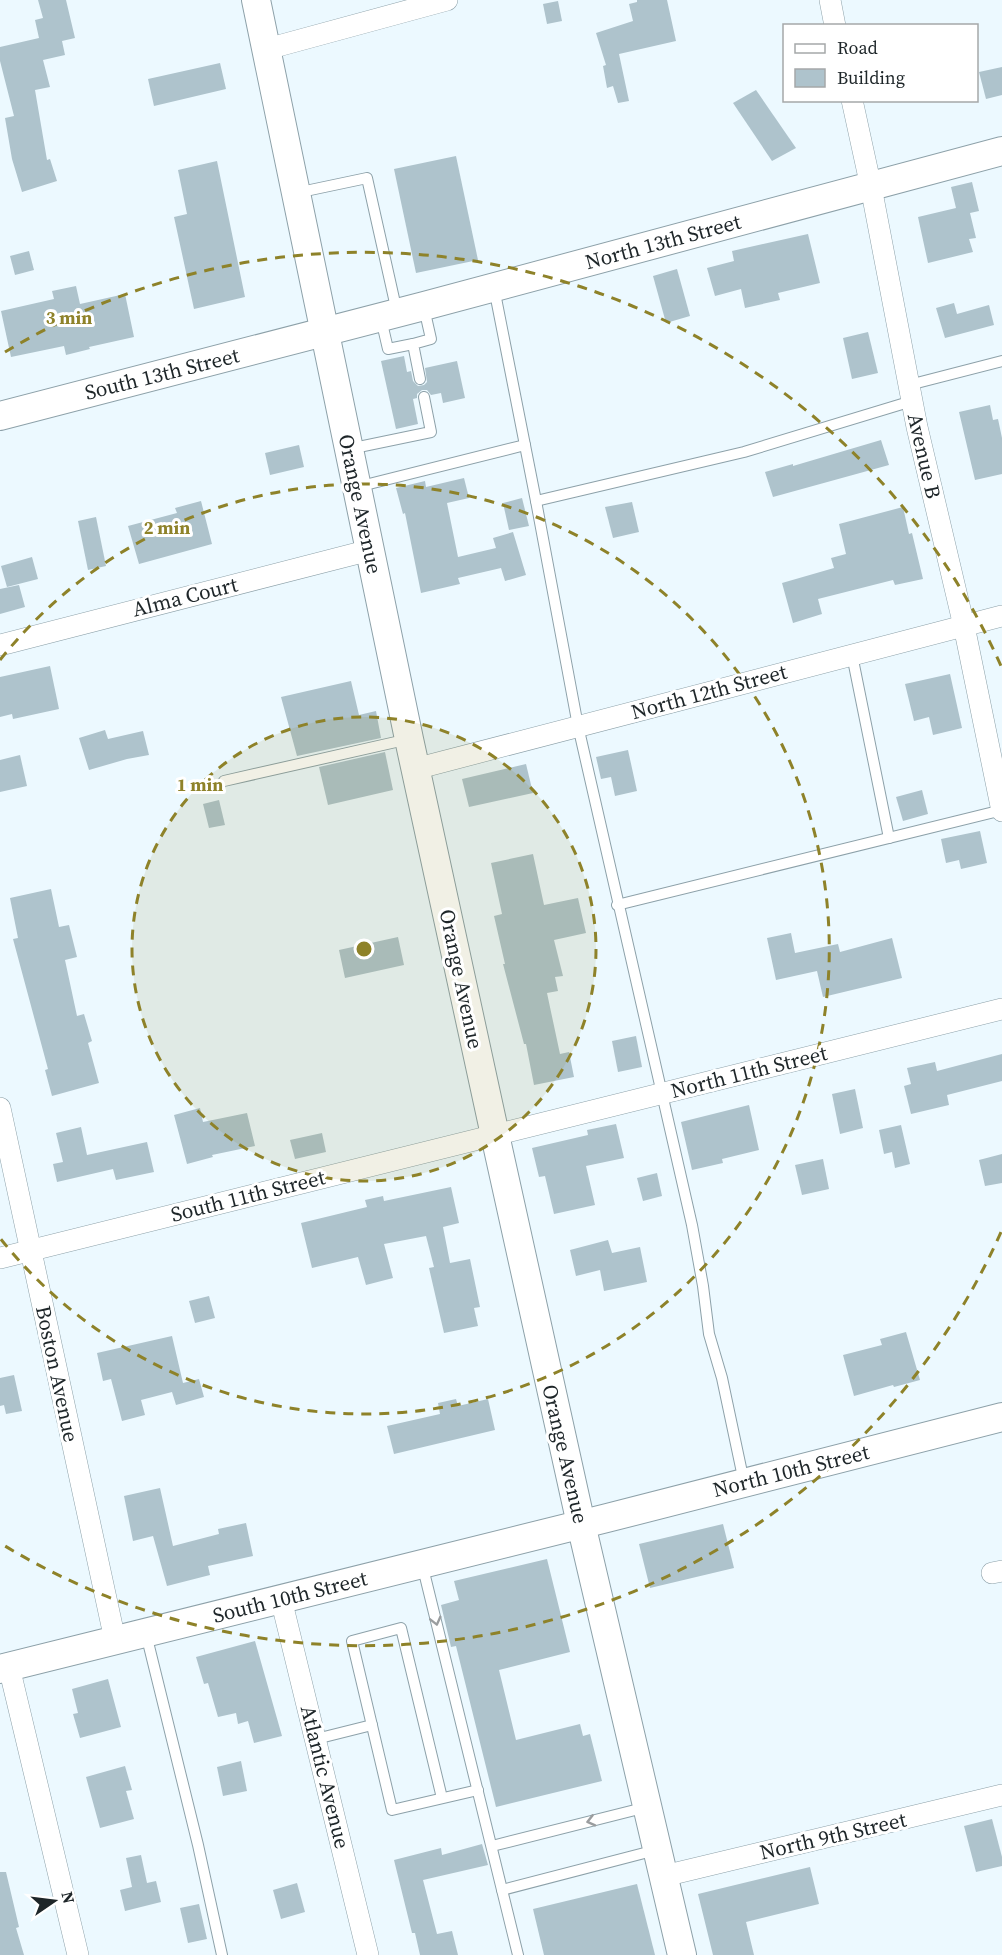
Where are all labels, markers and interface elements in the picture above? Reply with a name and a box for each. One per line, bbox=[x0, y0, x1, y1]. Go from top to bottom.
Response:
legend bbox=[783, 24, 978, 102]
text: Road bbox=[837, 35, 878, 60]
text: Building bbox=[837, 65, 905, 90]
street label: North 13th Street bbox=[582, 207, 744, 276]
text: 3 min bbox=[46, 305, 92, 330]
street label: South 13th Street bbox=[82, 340, 242, 407]
street label: Avenue B bbox=[901, 410, 948, 502]
street label: Orange Avenue bbox=[332, 431, 389, 576]
text: 2 min bbox=[144, 515, 190, 540]
street label: Alma Court bbox=[129, 569, 241, 624]
street label: North 12th Street bbox=[628, 657, 790, 726]
text: 1 min bbox=[177, 772, 223, 797]
street label: Orange Avenue bbox=[433, 906, 490, 1051]
centre of rings bbox=[354, 939, 374, 959]
street label: North 11th Street bbox=[668, 1038, 830, 1105]
street label: South 11th Street bbox=[168, 1162, 328, 1229]
street label: Boston Avenue bbox=[29, 1303, 86, 1445]
street label: Orange Avenue bbox=[535, 1381, 596, 1526]
street label: North 10th Street bbox=[710, 1437, 872, 1504]
street label: South 10th Street bbox=[210, 1563, 370, 1630]
one-way arrow bbox=[429, 1616, 442, 1626]
street label: Atlantic Avenue bbox=[294, 1702, 357, 1852]
street label: North 9th Street bbox=[757, 1805, 909, 1866]
one-way arrow bbox=[586, 1814, 597, 1826]
north arrow bbox=[24, 1871, 84, 1931]
text: N bbox=[56, 1889, 81, 1906]

